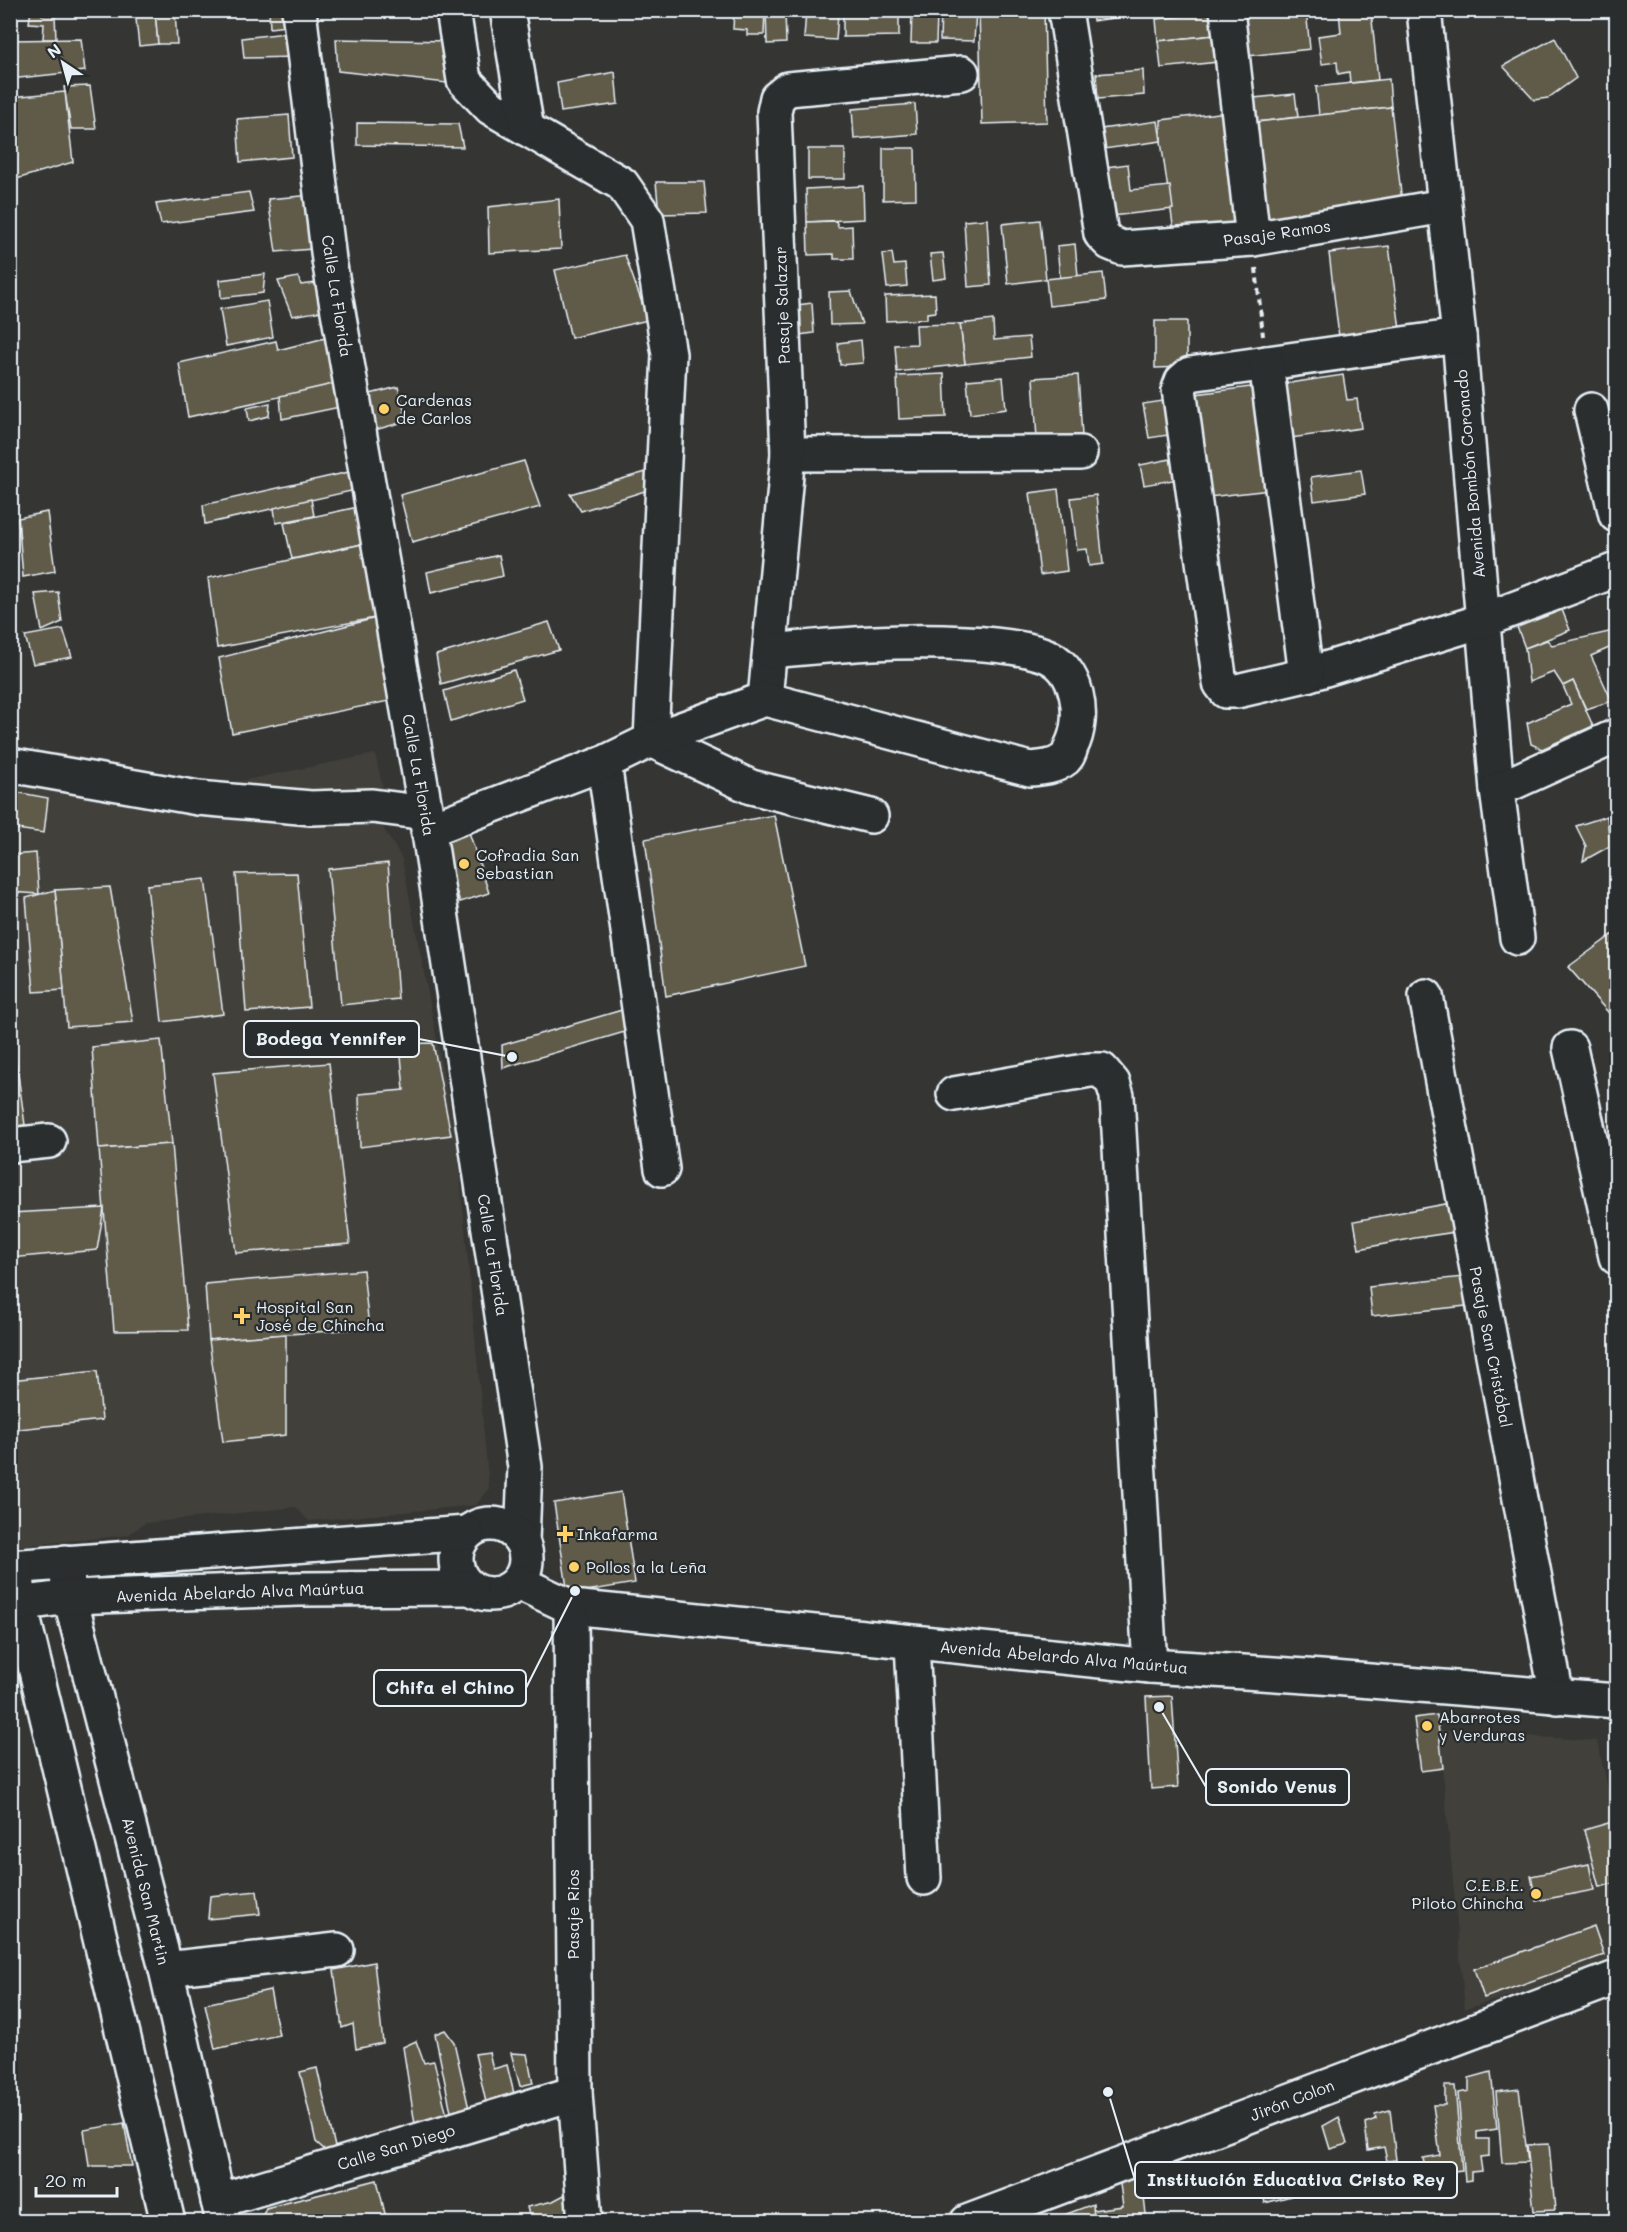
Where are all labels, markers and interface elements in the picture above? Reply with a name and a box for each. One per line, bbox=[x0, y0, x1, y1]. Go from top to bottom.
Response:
north arrow bbox=[33, 33, 93, 93]
text: N bbox=[43, 38, 65, 63]
street label: Pasaje Ramos bbox=[1222, 215, 1332, 250]
street label: Calle La Florida bbox=[317, 233, 358, 359]
street label: Pasaje Salazar bbox=[769, 246, 794, 364]
street label: Avenida Bombón Coronado bbox=[1450, 369, 1489, 579]
place label: Cardenas de Carlos bbox=[396, 389, 472, 428]
marker: Cardenas de Carlos bbox=[377, 402, 391, 416]
street label: Calle La Florida bbox=[398, 712, 441, 838]
place label: Cofradia San Sebastian bbox=[476, 844, 579, 883]
marker: Cofradia San Sebastian bbox=[457, 857, 471, 871]
callout: Bodega Yennifer bbox=[244, 1021, 419, 1057]
text: Bodega Yennifer bbox=[256, 1026, 406, 1050]
street label: Calle La Florida bbox=[473, 1192, 514, 1318]
street label: Pasaje San Cristóbal bbox=[1466, 1265, 1517, 1429]
place label: Hospital San José de Chincha bbox=[256, 1296, 385, 1335]
marker: Hospital San José de Chincha bbox=[233, 1307, 251, 1325]
place label: Inkafarma bbox=[577, 1523, 658, 1544]
marker: Inkafarma bbox=[558, 1527, 572, 1541]
place label: Pollos a la Leña bbox=[586, 1556, 707, 1577]
marker: Pollos a la Leña bbox=[567, 1560, 581, 1574]
street label: Avenida Abelardo Alva Maúrtua bbox=[115, 1577, 365, 1606]
street label: Avenida Abelardo Alva Maúrtua bbox=[939, 1635, 1189, 1678]
callout: Chifa el Chino bbox=[374, 1670, 526, 1706]
text: Chifa el Chino bbox=[386, 1675, 514, 1699]
place label: Abarrotes y Verduras bbox=[1439, 1706, 1525, 1745]
marker: Abarrotes y Verduras bbox=[1420, 1719, 1434, 1733]
callout: Sonido Venus bbox=[1206, 1769, 1349, 1805]
text: Sonido Venus bbox=[1217, 1774, 1337, 1798]
street label: Avenida San Martin bbox=[118, 1815, 175, 1967]
street label: Pasaje Rios bbox=[562, 1869, 583, 1959]
place label: C.E.B.E. Piloto Chincha bbox=[1412, 1874, 1524, 1913]
marker: C.E.B.E. Piloto Chincha bbox=[1529, 1887, 1543, 1901]
street label: Jirón Colon bbox=[1247, 2074, 1337, 2125]
street label: Calle San Diego bbox=[334, 2119, 457, 2174]
scale bar bbox=[36, 2160, 117, 2198]
callout: Institución Educativa Cristo Rey bbox=[1135, 2162, 1457, 2198]
text: Institución Educativa Cristo Rey bbox=[1147, 2167, 1445, 2191]
text: 20 m bbox=[45, 2168, 86, 2192]

